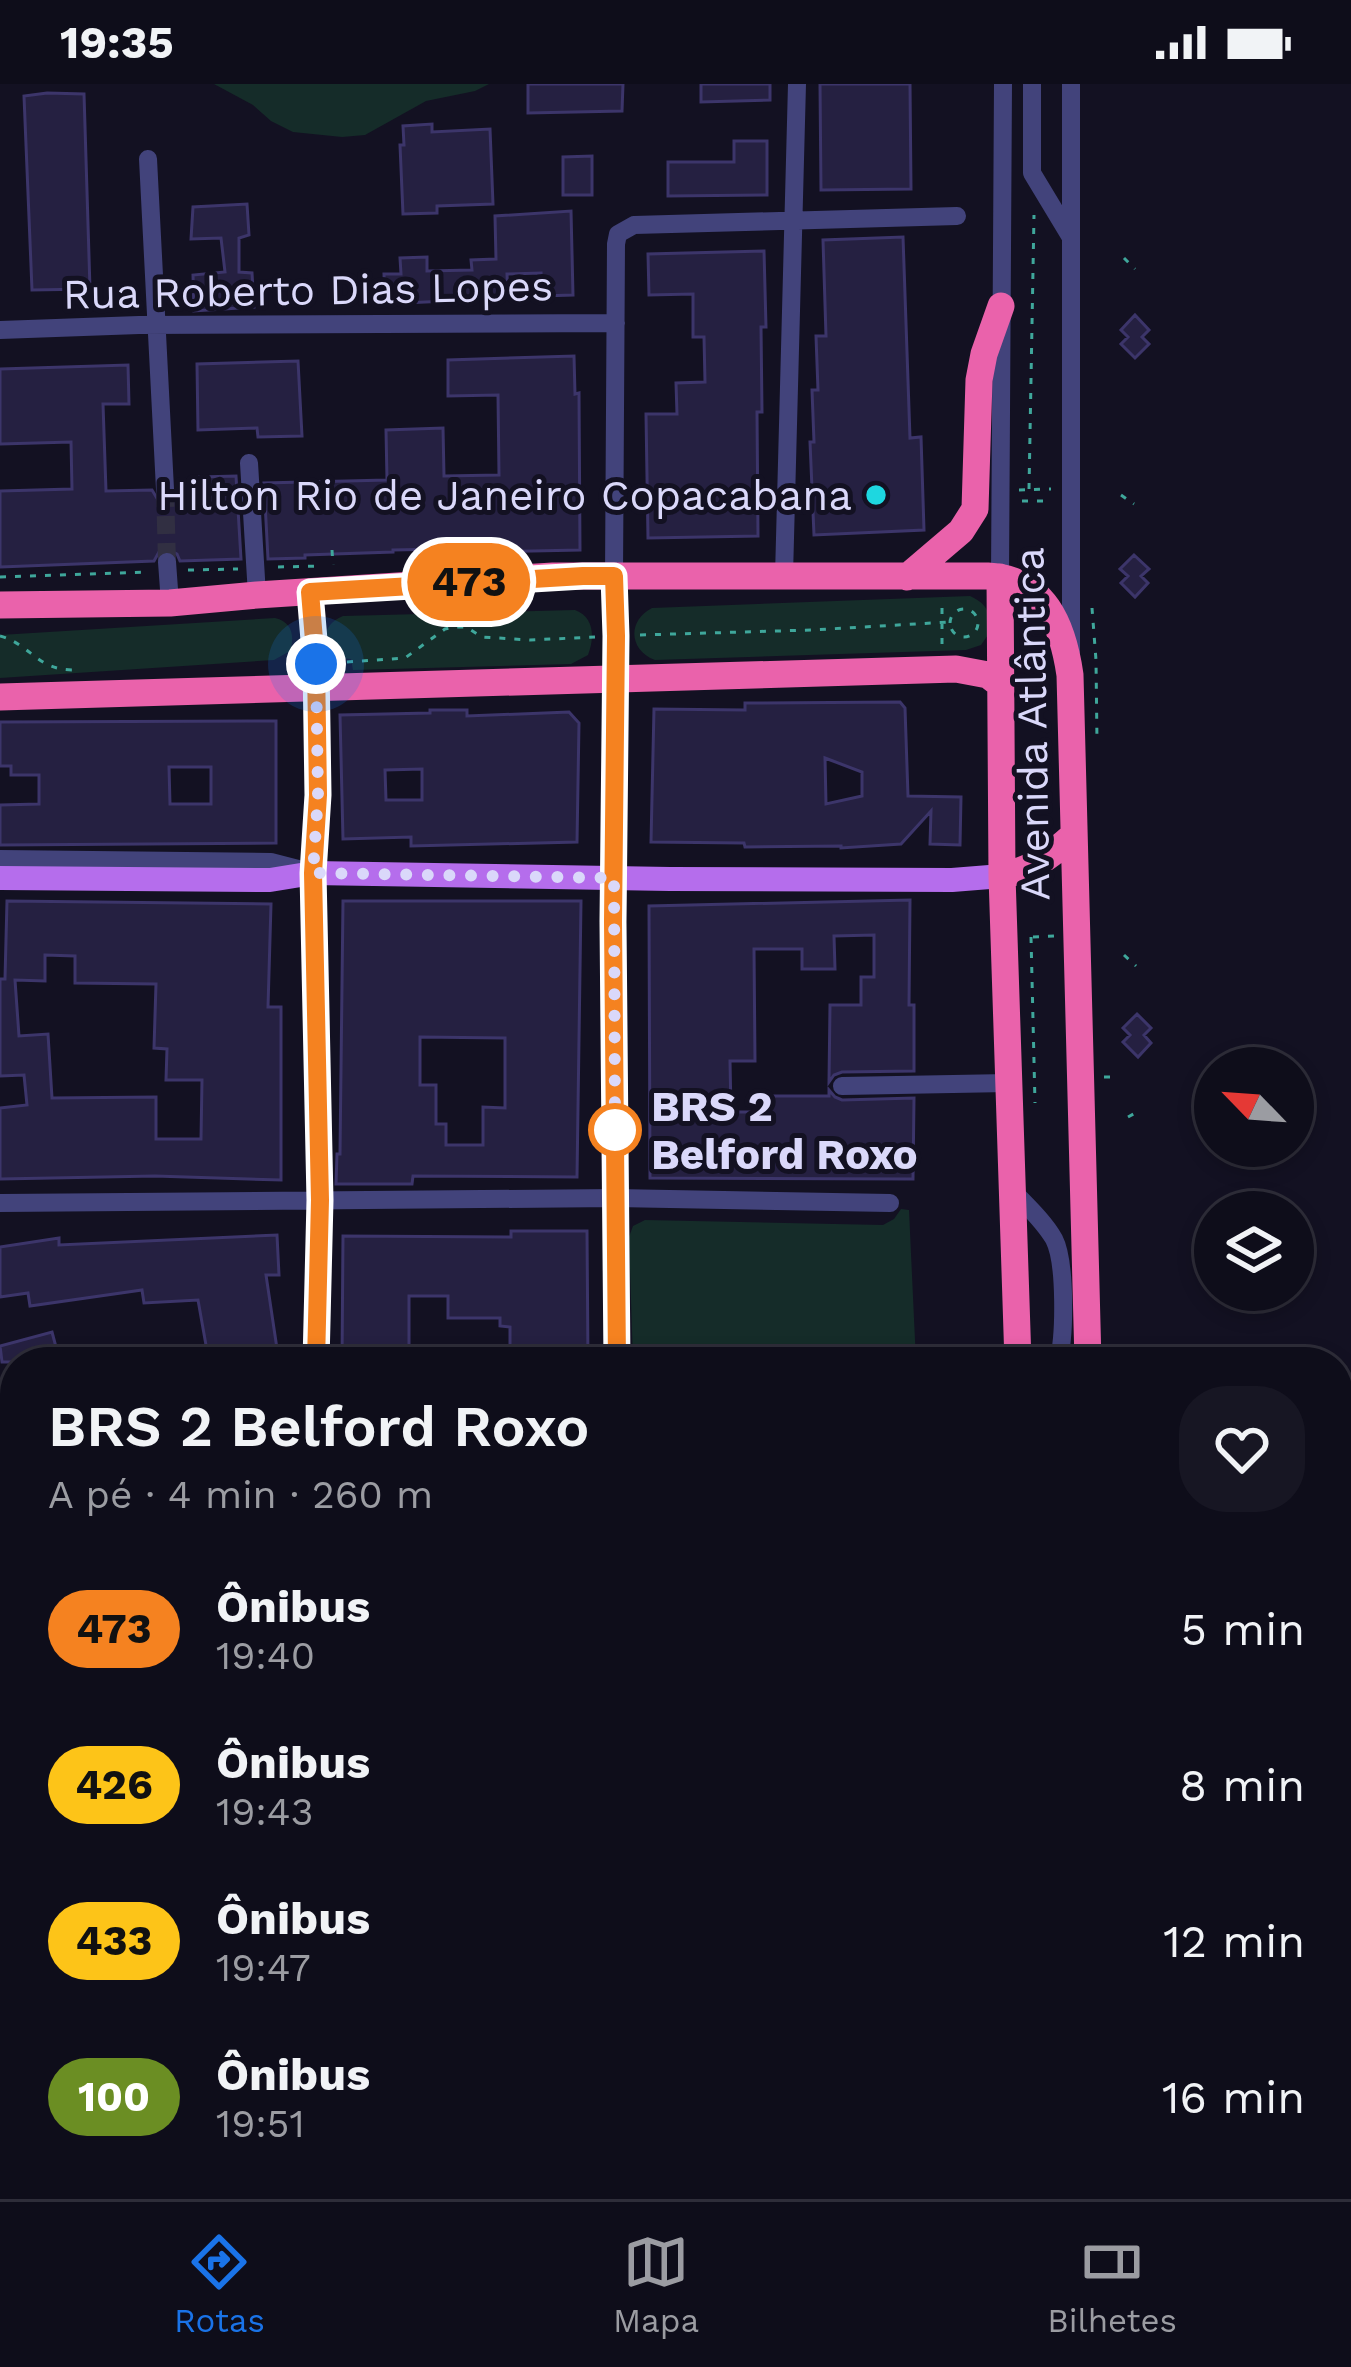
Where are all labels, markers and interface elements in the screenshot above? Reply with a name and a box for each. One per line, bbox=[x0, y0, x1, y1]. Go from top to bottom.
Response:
text: 19:35 bbox=[60, 16, 174, 69]
street label: Rua Roberto Dias Lopes bbox=[62, 261, 554, 319]
place label: Hilton Rio de Janeiro Copacabana bbox=[157, 471, 852, 520]
marker: Hilton Rio de Janeiro Copacabana bbox=[863, 482, 889, 508]
line badge: 473 bbox=[400, 543, 538, 621]
street label: Avenida Atlântica bbox=[1004, 547, 1060, 901]
text: 473 bbox=[431, 557, 507, 606]
your location bbox=[286, 634, 346, 694]
north arrow bbox=[1194, 1047, 1314, 1167]
map controls bbox=[1194, 1047, 1314, 1311]
place label: BRS 2 Belford Roxo bbox=[651, 1082, 918, 1179]
marker: BRS 2 Belford Roxo bbox=[590, 1105, 640, 1155]
button: layers bbox=[1194, 1191, 1314, 1311]
button: heart bbox=[1179, 1386, 1305, 1512]
text: BRS 2 Belford Roxo bbox=[48, 1393, 589, 1460]
text: A pé · 4 min · 260 m bbox=[48, 1472, 433, 1517]
text: Ônibus bbox=[216, 1580, 370, 1633]
text: 5 min bbox=[1181, 1603, 1305, 1656]
text: 473 bbox=[76, 1604, 152, 1653]
text: 19:40 bbox=[216, 1633, 315, 1678]
text: Ônibus bbox=[216, 1736, 370, 1789]
text: 8 min bbox=[1179, 1759, 1305, 1812]
text: 426 bbox=[75, 1760, 153, 1809]
text: 19:43 bbox=[216, 1789, 313, 1834]
text: Ônibus bbox=[216, 1892, 370, 1945]
text: 12 min bbox=[1163, 1915, 1305, 1968]
text: 433 bbox=[76, 1916, 152, 1965]
text: 19:47 bbox=[216, 1945, 311, 1990]
text: Ônibus bbox=[216, 2048, 370, 2101]
text: 16 min bbox=[1162, 2071, 1305, 2124]
text: 100 bbox=[78, 2072, 150, 2121]
text: 19:51 bbox=[216, 2101, 305, 2146]
tab: Rotas bbox=[174, 2229, 265, 2340]
tab: Mapa bbox=[613, 2229, 699, 2340]
tab: Bilhetes bbox=[1047, 2229, 1177, 2340]

